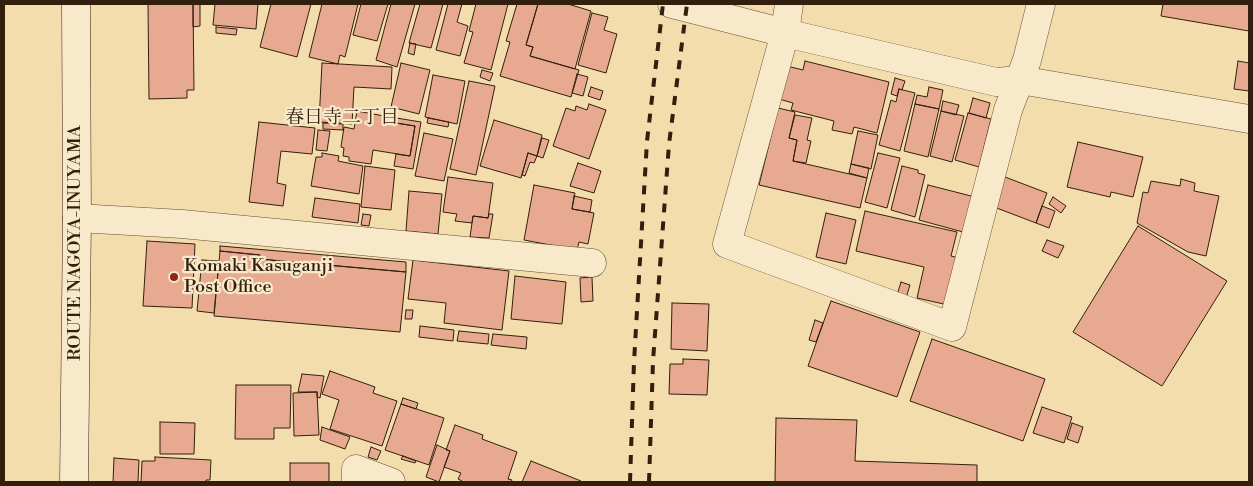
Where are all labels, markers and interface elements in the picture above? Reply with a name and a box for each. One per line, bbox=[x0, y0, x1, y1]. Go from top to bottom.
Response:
district label: 春日寺二丁目 bbox=[285, 107, 399, 129]
street label: ROUTE NAGOYA-INUYAMA bbox=[65, 125, 87, 361]
place label: Komaki Kasuganji Post Office bbox=[184, 256, 333, 298]
marker: Komaki Kasuganji Post Office bbox=[168, 271, 180, 283]

